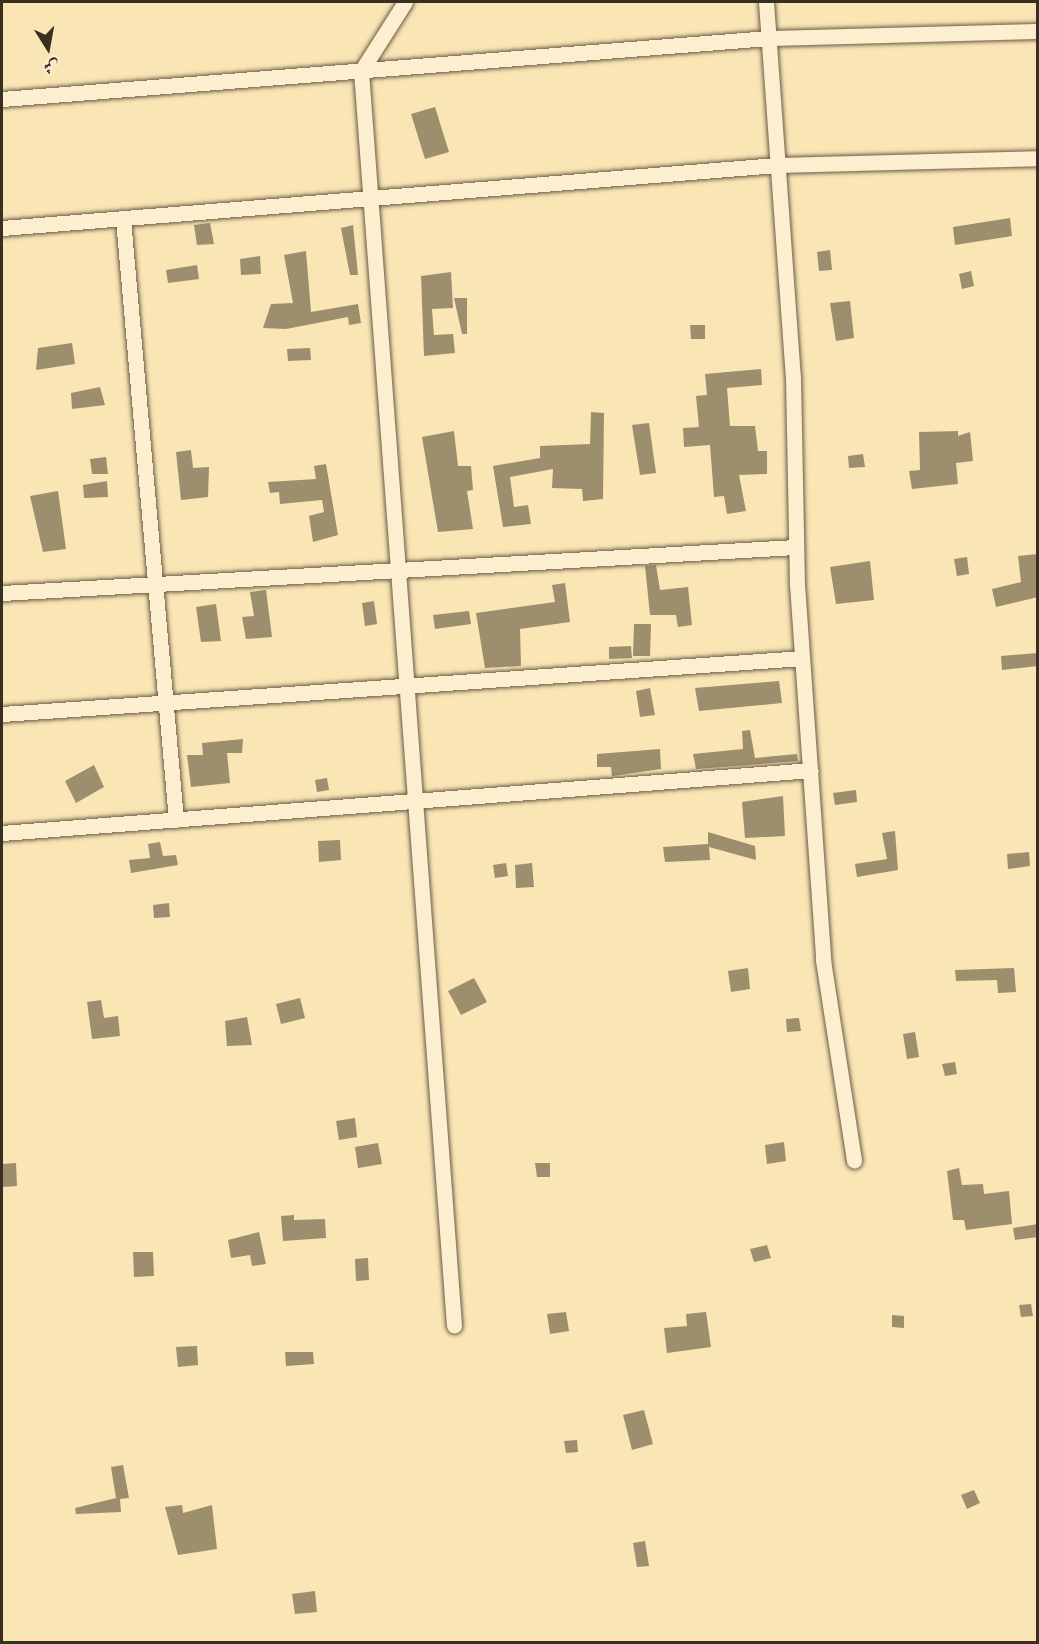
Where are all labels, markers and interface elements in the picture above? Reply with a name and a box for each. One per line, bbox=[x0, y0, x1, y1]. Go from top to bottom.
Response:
north arrow bbox=[18, 18, 78, 78]
text: ش bbox=[42, 54, 61, 77]

